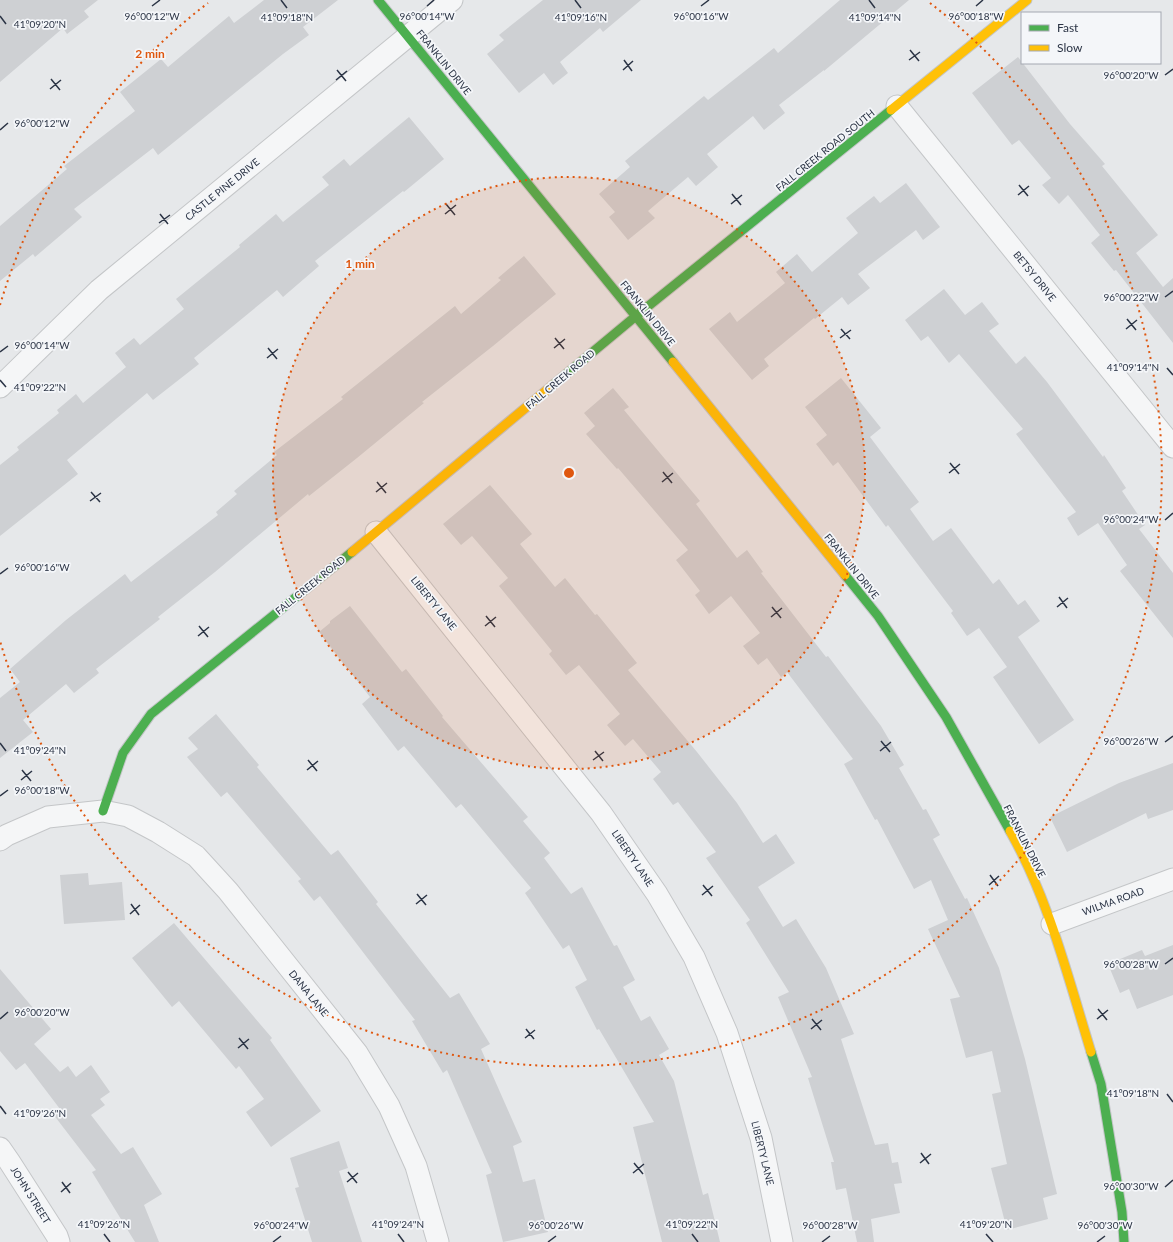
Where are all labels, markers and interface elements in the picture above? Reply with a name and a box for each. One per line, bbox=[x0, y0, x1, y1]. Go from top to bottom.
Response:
text: 96°00'12"W bbox=[124, 10, 180, 22]
text: 96°00'14"W bbox=[399, 10, 455, 22]
text: 96°00'16"W bbox=[673, 10, 729, 22]
text: 96°00'18"W bbox=[948, 10, 1004, 22]
text: 41°09'18"N bbox=[261, 11, 313, 23]
text: 41°09'16"N bbox=[555, 11, 607, 23]
text: 41°09'14"N bbox=[849, 11, 901, 23]
legend bbox=[1021, 12, 1161, 64]
text: 41°09'20"N bbox=[14, 18, 66, 30]
text: Fast bbox=[1057, 20, 1079, 35]
street label: FRANKLIN DRIVE bbox=[414, 27, 474, 97]
text: Slow bbox=[1057, 40, 1083, 55]
text: 2 min bbox=[135, 46, 165, 61]
text: 96°00'20"W bbox=[1103, 69, 1159, 81]
street label: FALL CREEK ROAD SOUTH bbox=[773, 107, 877, 193]
text: 96°00'12"W bbox=[14, 117, 70, 129]
street label: CASTLE PINE DRIVE bbox=[182, 155, 262, 223]
street label: BETSY DRIVE bbox=[1011, 249, 1059, 304]
text: 1 min bbox=[345, 256, 375, 271]
street label: FRANKLIN DRIVE bbox=[618, 278, 678, 348]
text: 96°00'22"W bbox=[1103, 291, 1159, 303]
text: 96°00'14"W bbox=[14, 339, 70, 351]
street label: FALL CREEK ROAD bbox=[523, 346, 597, 411]
text: 41°09'14"N bbox=[1107, 361, 1159, 373]
text: 41°09'22"N bbox=[14, 381, 66, 393]
centre of rings bbox=[562, 466, 576, 480]
text: 96°00'24"W bbox=[1103, 513, 1159, 525]
street label: FRANKLIN DRIVE bbox=[822, 531, 882, 601]
street label: FALL CREEK ROAD bbox=[273, 553, 348, 617]
text: 96°00'16"W bbox=[14, 561, 70, 573]
street label: LIBERTY LANE bbox=[409, 574, 460, 633]
text: 96°00'26"W bbox=[1103, 735, 1159, 747]
text: 41°09'24"N bbox=[14, 744, 66, 756]
text: 96°00'18"W bbox=[14, 784, 70, 796]
street label: FRANKLIN DRIVE bbox=[1001, 803, 1049, 880]
street label: LIBERTY LANE bbox=[610, 827, 657, 889]
street label: WILMA ROAD bbox=[1080, 884, 1146, 918]
text: 96°00'28"W bbox=[1103, 958, 1159, 970]
street label: DANA LANE bbox=[287, 967, 331, 1019]
text: 96°00'20"W bbox=[14, 1006, 70, 1018]
text: 41°09'18"N bbox=[1107, 1087, 1159, 1099]
text: 41°09'26"N bbox=[14, 1107, 66, 1119]
street label: LIBERTY LANE bbox=[749, 1120, 777, 1187]
street label: JOHN STREET bbox=[9, 1164, 53, 1226]
text: 96°00'30"W bbox=[1103, 1180, 1159, 1192]
text: 41°09'26"N bbox=[78, 1218, 130, 1230]
text: 41°09'24"N bbox=[372, 1218, 424, 1230]
text: 41°09'22"N bbox=[666, 1218, 718, 1230]
text: 41°09'20"N bbox=[960, 1218, 1012, 1230]
text: 96°00'24"W bbox=[253, 1219, 309, 1231]
text: 96°00'26"W bbox=[528, 1219, 584, 1231]
text: 96°00'28"W bbox=[802, 1219, 858, 1231]
text: 96°00'30"W bbox=[1077, 1219, 1133, 1231]

